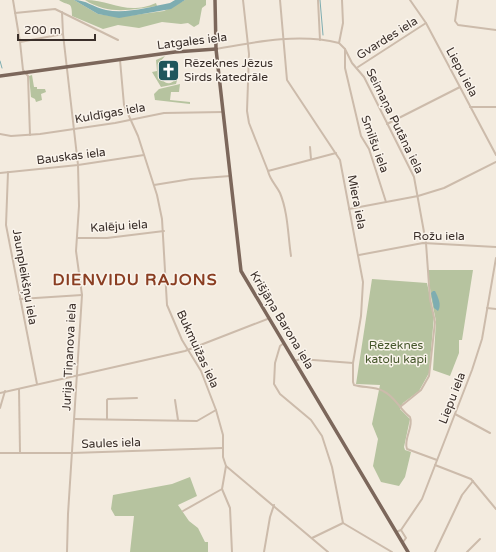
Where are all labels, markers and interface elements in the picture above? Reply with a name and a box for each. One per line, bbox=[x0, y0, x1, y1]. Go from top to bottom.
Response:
street label: Gvardes iela bbox=[354, 14, 420, 62]
scale bar bbox=[18, 16, 95, 42]
text: 200 m bbox=[24, 23, 61, 37]
street label: Latgales iela bbox=[156, 30, 228, 52]
street label: Liepu iela bbox=[443, 45, 481, 99]
place label: Rēzeknes Jēzus Sirds katedrāle bbox=[184, 56, 273, 84]
church icon: Rēzeknes Jēzus Sirds katedrāle bbox=[156, 57, 182, 83]
street label: Seimaņa Putāna iela bbox=[363, 66, 427, 176]
street label: Kuldīgas iela bbox=[74, 100, 146, 126]
street label: Smilšu iela bbox=[358, 113, 392, 175]
street label: Bauskas iela bbox=[36, 145, 106, 167]
street label: Miera iela bbox=[345, 174, 369, 230]
street label: Kalēju iela bbox=[90, 217, 148, 235]
street label: Jaunpleikšņu iela bbox=[10, 228, 40, 326]
street label: Rožu iela bbox=[413, 229, 465, 243]
street label: Krišjāņa Barona iela bbox=[247, 268, 317, 372]
district label: DIENVIDU RAJONS bbox=[52, 270, 218, 290]
street label: Jurija Tiņanova iela bbox=[59, 303, 79, 411]
street label: Bukmuižas iela bbox=[174, 308, 222, 390]
park label: Rēzeknes katoļu kapi bbox=[365, 338, 427, 366]
street label: Liepu iela bbox=[436, 370, 468, 426]
street label: Saules iela bbox=[81, 435, 141, 451]

